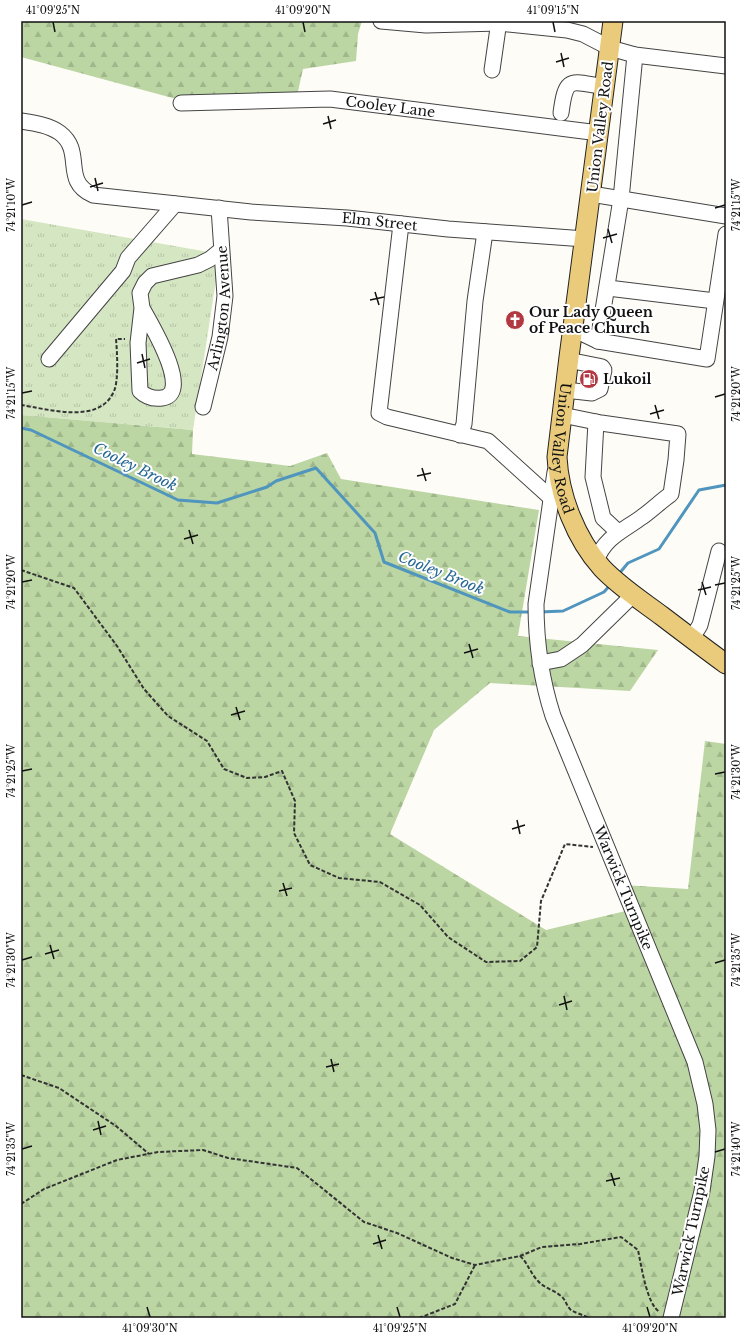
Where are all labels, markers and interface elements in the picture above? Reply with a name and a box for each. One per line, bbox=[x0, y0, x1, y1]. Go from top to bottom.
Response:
text: 41°09'25"N bbox=[26, 4, 80, 17]
text: 41°09'20"N bbox=[275, 4, 331, 17]
text: 41°09'15"N bbox=[527, 4, 579, 17]
street label: Union Valley Road bbox=[583, 60, 617, 194]
street label: Cooley Lane bbox=[345, 92, 436, 121]
text: 74°21'10"W bbox=[5, 178, 18, 232]
text: 74°21'15"W bbox=[730, 179, 743, 231]
street label: Elm Street bbox=[341, 209, 419, 235]
street label: Arlington Avenue bbox=[203, 245, 234, 373]
place label: Our Lady Queen of Peace Church bbox=[529, 303, 653, 337]
church icon: Our Lady Queen of Peace Church bbox=[504, 309, 526, 331]
text: 74°21'20"W bbox=[730, 366, 743, 422]
text: 74°21'15"W bbox=[5, 367, 18, 419]
fuel station icon: Lukoil bbox=[578, 368, 600, 390]
place label: Lukoil bbox=[603, 370, 652, 388]
street label: Union Valley Road bbox=[548, 382, 578, 517]
water label: Cooley Brook bbox=[90, 438, 180, 495]
water label: Cooley Brook bbox=[395, 547, 487, 598]
text: 74°21'20"W bbox=[5, 554, 18, 610]
text: 74°21'25"W bbox=[730, 556, 743, 610]
text: 74°21'25"W bbox=[5, 744, 18, 798]
text: 74°21'30"W bbox=[730, 744, 743, 800]
street label: Warwick Turnpike bbox=[590, 822, 657, 953]
text: 74°21'30"W bbox=[5, 932, 18, 988]
text: 74°21'35"W bbox=[730, 933, 743, 987]
text: 74°21'40"W bbox=[730, 1121, 743, 1176]
text: 74°21'35"W bbox=[5, 1122, 18, 1176]
street label: Warwick Turnpike bbox=[668, 1164, 714, 1299]
text: 41°09'30"N bbox=[122, 1322, 178, 1335]
text: 41°09'25"N bbox=[373, 1322, 427, 1335]
text: 41°09'20"N bbox=[622, 1322, 678, 1335]

